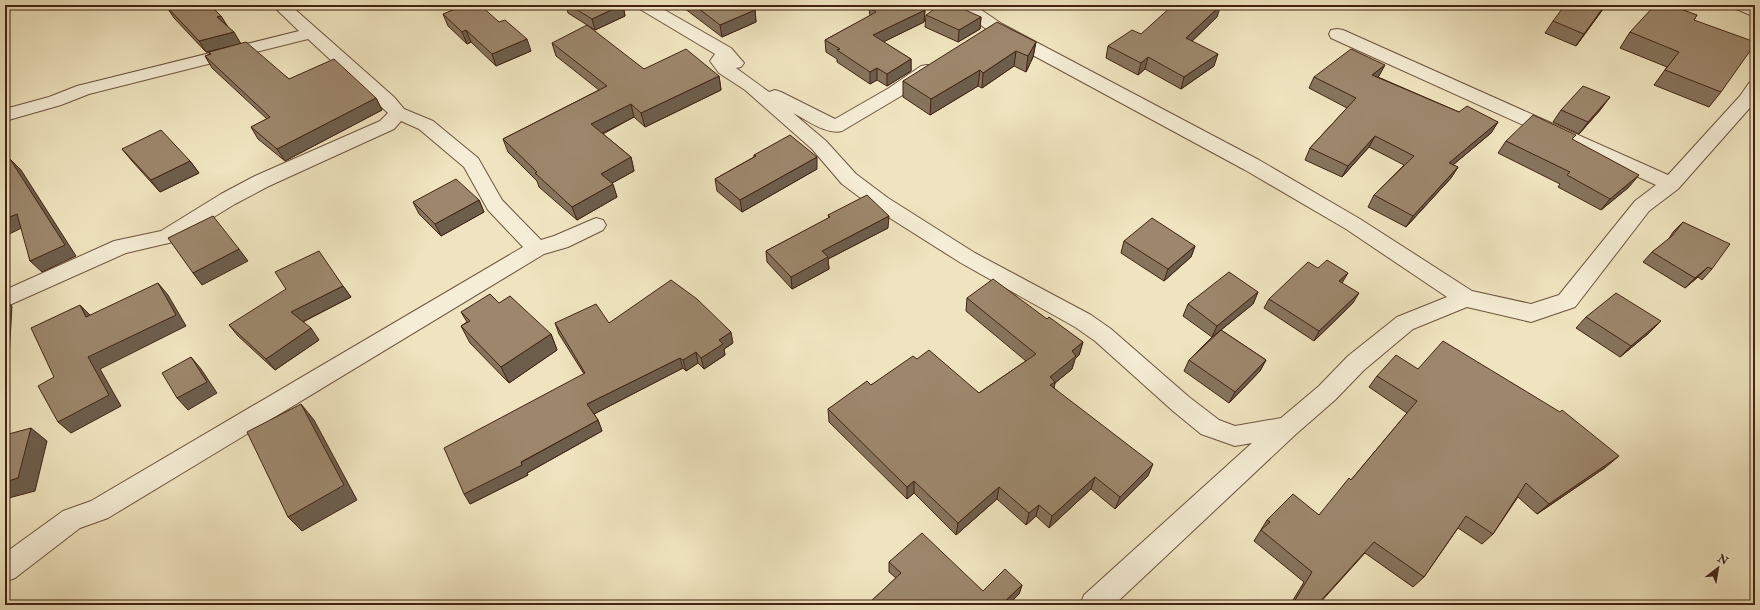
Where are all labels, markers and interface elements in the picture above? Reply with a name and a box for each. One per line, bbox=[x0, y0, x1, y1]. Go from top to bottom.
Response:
north arrow bbox=[1698, 548, 1738, 588]
text: N bbox=[1714, 551, 1731, 569]

